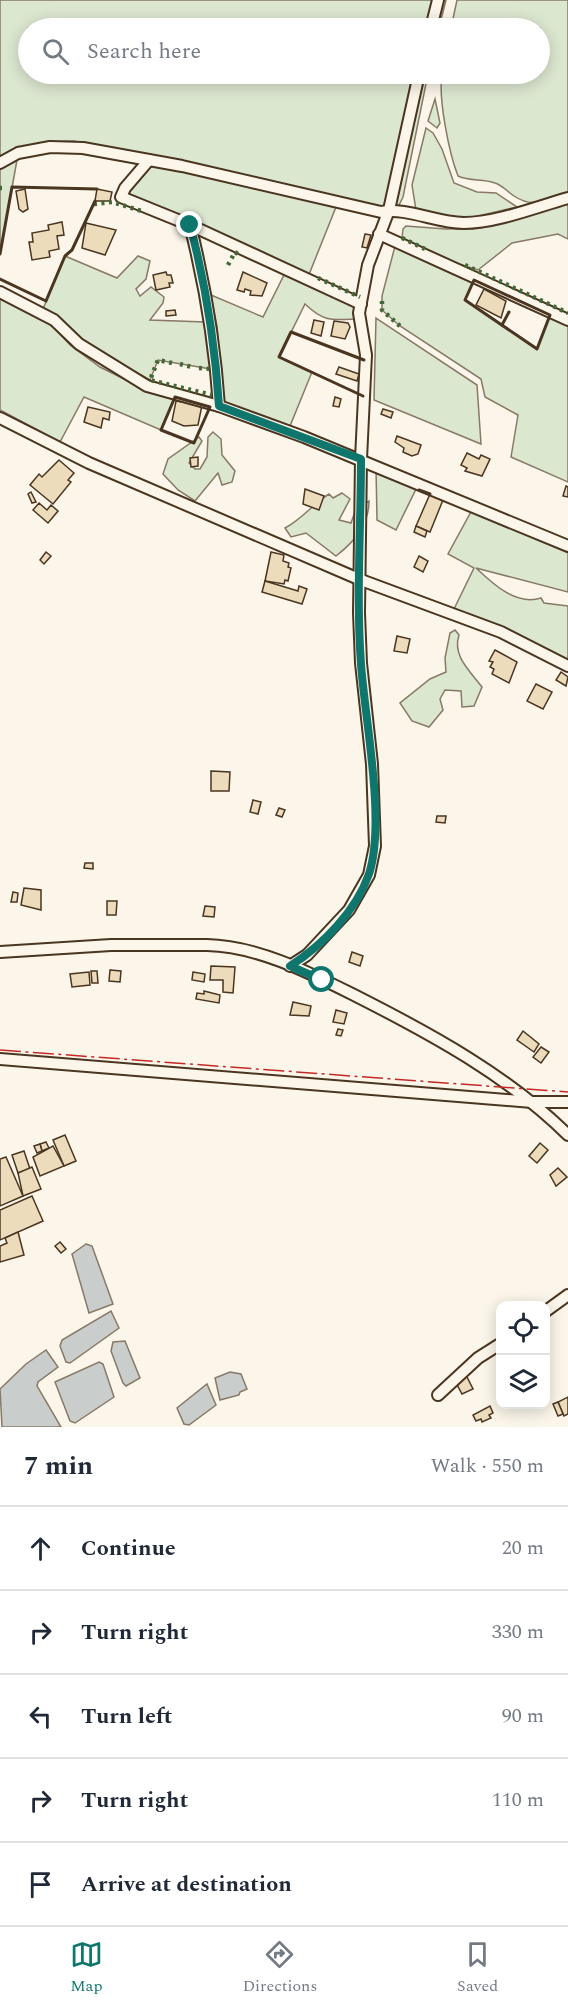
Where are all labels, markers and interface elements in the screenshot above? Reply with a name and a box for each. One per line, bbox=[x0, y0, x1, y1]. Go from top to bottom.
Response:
search box bbox=[18, 18, 550, 84]
icon: search bbox=[39, 35, 72, 68]
text: Search here bbox=[87, 35, 201, 68]
route end bbox=[176, 211, 202, 237]
route start bbox=[308, 966, 334, 992]
map controls bbox=[496, 1301, 550, 1409]
button: locate bbox=[496, 1301, 550, 1355]
button: layers bbox=[496, 1355, 550, 1409]
text: 7 min bbox=[24, 1446, 93, 1486]
text: Walk · 550 m bbox=[431, 1451, 544, 1481]
icon: ahead bbox=[24, 1532, 57, 1565]
text: Continue bbox=[81, 1532, 176, 1565]
text: 20 m bbox=[502, 1533, 544, 1563]
icon: right bbox=[24, 1616, 57, 1649]
text: Turn right bbox=[81, 1616, 188, 1649]
text: 330 m bbox=[492, 1617, 544, 1647]
icon: left bbox=[24, 1700, 57, 1733]
text: Turn left bbox=[81, 1700, 173, 1733]
text: 90 m bbox=[502, 1701, 544, 1731]
icon: right bbox=[24, 1784, 57, 1817]
text: Turn right bbox=[81, 1784, 188, 1817]
text: 110 m bbox=[492, 1785, 544, 1815]
icon: arrive bbox=[24, 1868, 57, 1901]
text: Arrive at destination bbox=[81, 1868, 292, 1901]
tab: Map bbox=[70, 1938, 103, 1998]
tab: Directions bbox=[243, 1938, 317, 1998]
tab: Saved bbox=[457, 1938, 498, 1998]

